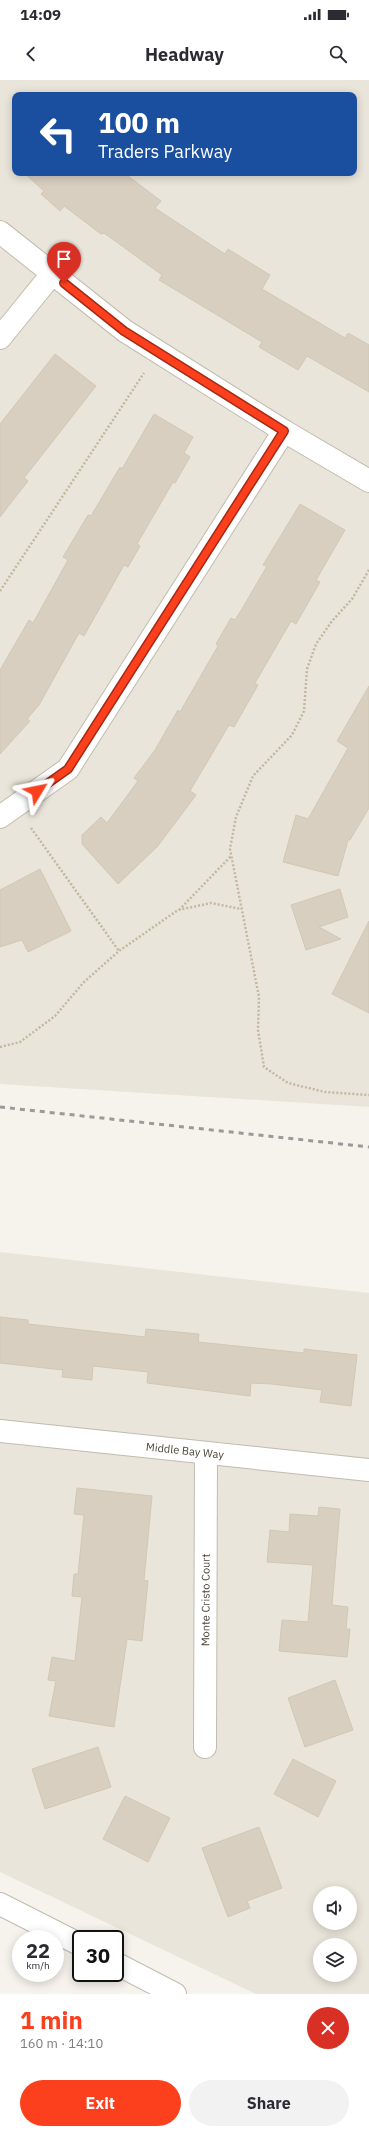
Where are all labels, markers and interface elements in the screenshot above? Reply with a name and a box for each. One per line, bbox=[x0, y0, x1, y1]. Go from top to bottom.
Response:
text: 14:09 bbox=[20, 5, 61, 24]
icon: back bbox=[20, 43, 42, 65]
text: Headway bbox=[145, 43, 224, 66]
icon: search bbox=[327, 43, 349, 65]
text: 100 m bbox=[98, 104, 180, 141]
icon: left bbox=[32, 108, 84, 160]
text: Traders Parkway bbox=[98, 140, 232, 163]
pin bbox=[47, 242, 81, 283]
icon: arrive bbox=[53, 248, 75, 270]
position arrow bbox=[16, 770, 58, 812]
street label: Middle Bay Way bbox=[145, 1439, 225, 1462]
street label: Monte Cristo Court bbox=[198, 1554, 213, 1646]
map controls bbox=[313, 1886, 357, 1982]
button: sound bbox=[313, 1886, 357, 1930]
speed limit sign: 30 bbox=[72, 1930, 124, 1982]
text: 22 bbox=[26, 1937, 50, 1964]
button: layers bbox=[313, 1938, 357, 1982]
text: km/h bbox=[26, 1959, 50, 1972]
text: 1 min bbox=[20, 2004, 83, 2036]
button: close bbox=[307, 2007, 349, 2049]
text: 160 m · 14:10 bbox=[20, 2035, 103, 2052]
button: Exit bbox=[20, 2080, 181, 2126]
button: Share bbox=[189, 2080, 349, 2126]

